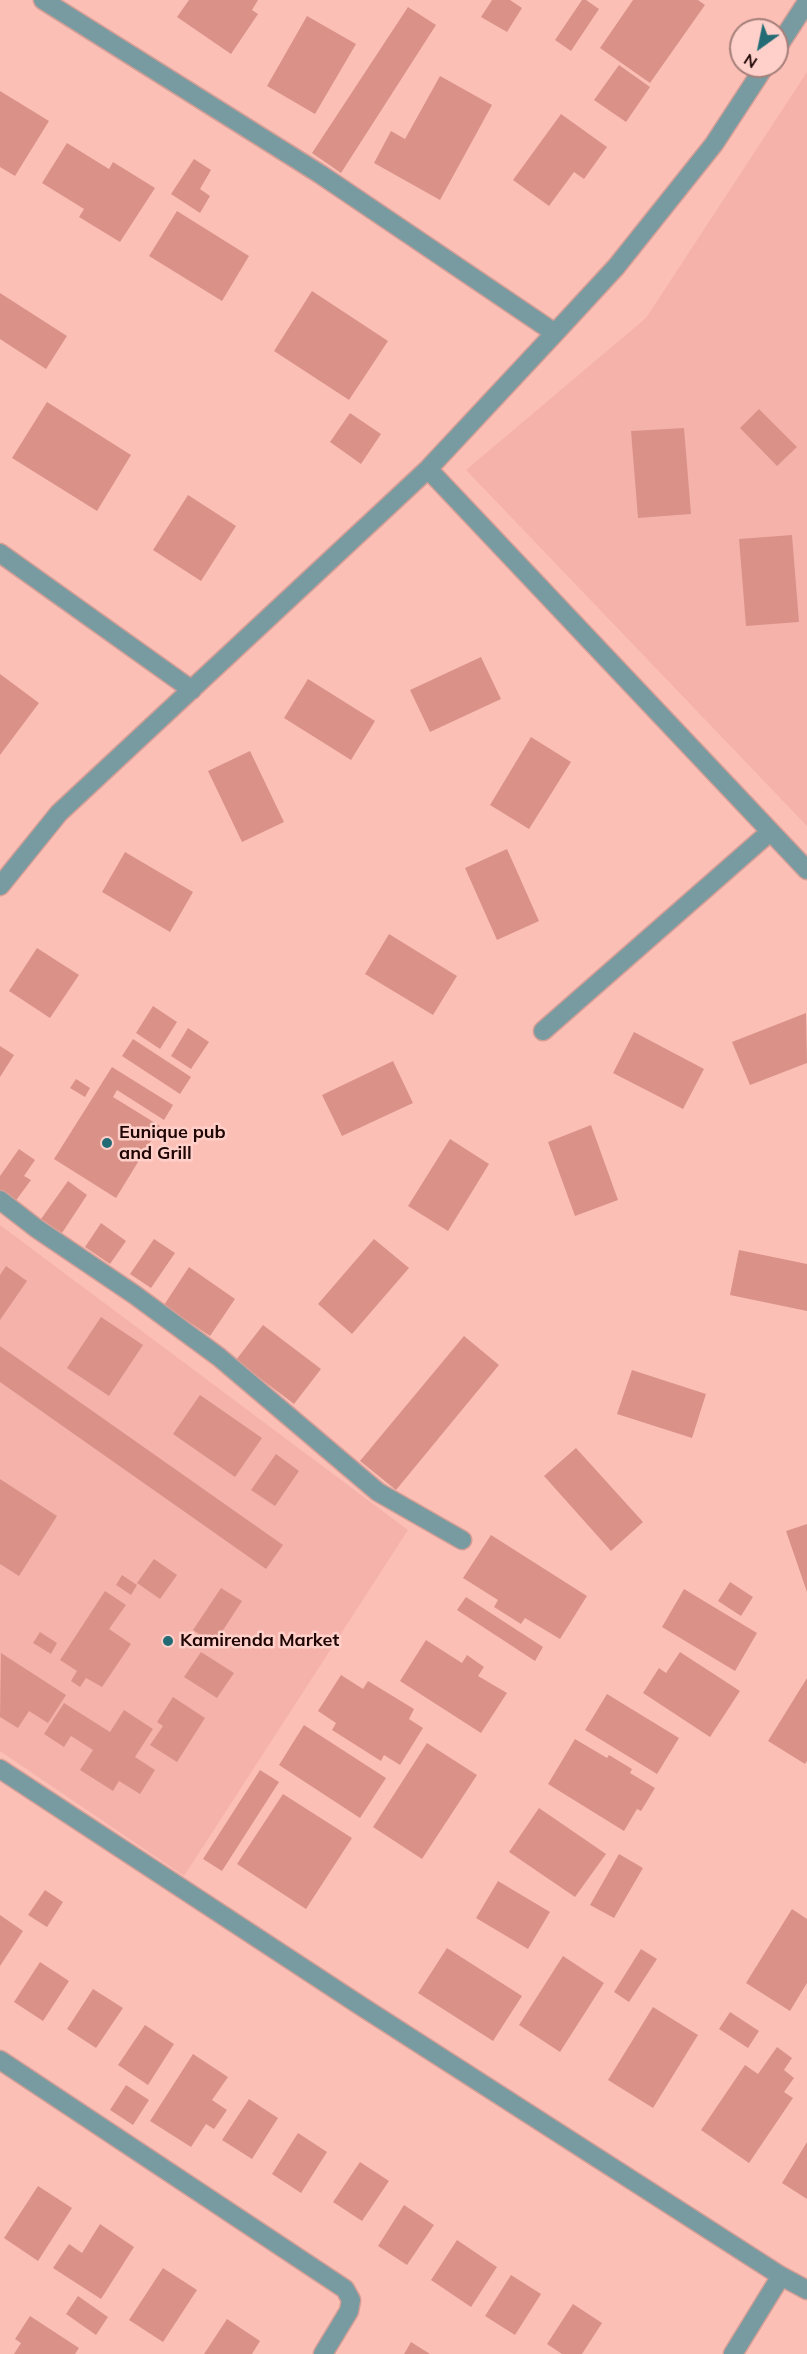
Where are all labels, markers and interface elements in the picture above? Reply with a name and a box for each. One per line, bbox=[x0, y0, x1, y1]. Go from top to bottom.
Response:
north arrow bbox=[729, 18, 789, 78]
text: N bbox=[740, 50, 761, 73]
place label: Eunique pub and Grill bbox=[119, 1122, 226, 1164]
marker: Eunique pub and Grill bbox=[100, 1136, 114, 1150]
place label: Kamirenda Market bbox=[180, 1630, 339, 1652]
marker: Kamirenda Market bbox=[161, 1634, 175, 1648]

